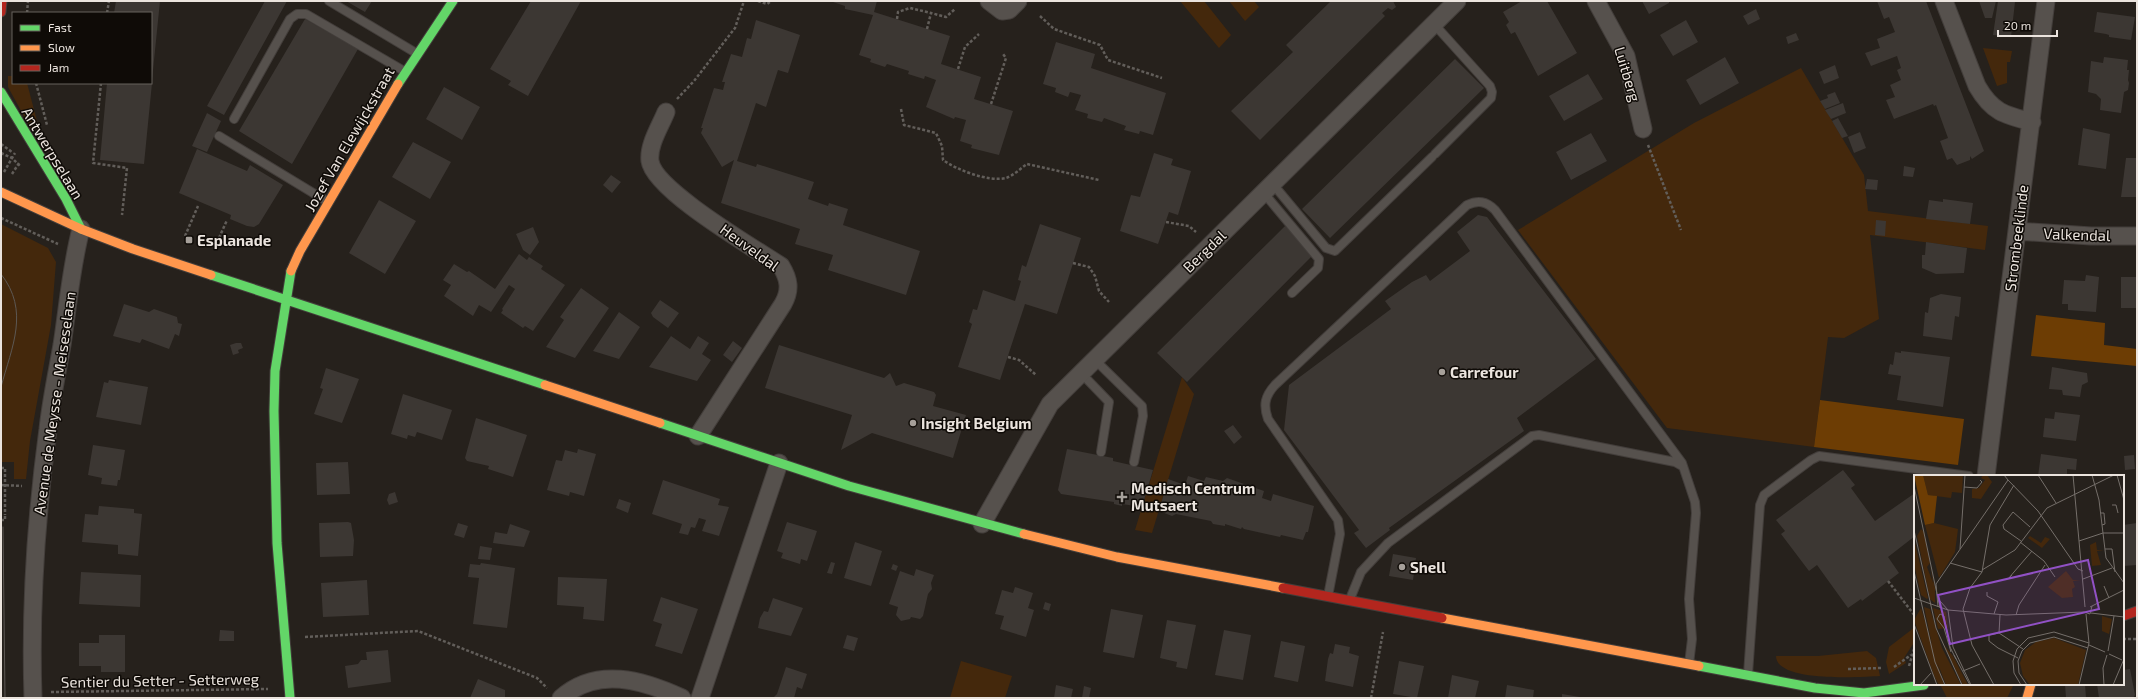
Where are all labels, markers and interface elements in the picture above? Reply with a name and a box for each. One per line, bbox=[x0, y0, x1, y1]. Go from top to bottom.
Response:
legend bbox=[12, 12, 152, 84]
scale bar bbox=[1998, 12, 2057, 38]
text: 20 m bbox=[2004, 18, 2031, 32]
text: Fast bbox=[48, 20, 72, 34]
text: Slow bbox=[48, 40, 75, 54]
street label: Luitberg bbox=[1611, 44, 1645, 104]
text: Jam bbox=[48, 60, 69, 74]
street label: Jozef Van Elewijckstraat bbox=[300, 63, 399, 215]
street label: Antwerpselaan bbox=[18, 104, 88, 202]
street label: Strombeeklinde bbox=[2001, 184, 2031, 292]
street label: Heuveldal bbox=[717, 220, 783, 275]
street label: Valkendal bbox=[2043, 224, 2111, 244]
street label: Bergdal bbox=[1179, 226, 1230, 276]
place label: Esplanade bbox=[197, 231, 271, 249]
marker: Esplanade bbox=[184, 235, 194, 245]
street label: Avenue de Meysse - Meiseselaan bbox=[29, 290, 79, 516]
place label: Carrefour bbox=[1450, 363, 1519, 381]
marker: Carrefour bbox=[1437, 367, 1447, 377]
place label: Insight Belgium bbox=[921, 414, 1032, 432]
marker: Insight Belgium bbox=[908, 418, 918, 428]
inset map bbox=[1914, 475, 2124, 685]
place label: Medisch Centrum Mutsaert bbox=[1131, 479, 1255, 514]
marker: Medisch Centrum Mutsaert bbox=[1116, 491, 1128, 503]
place label: Shell bbox=[1410, 558, 1446, 576]
marker: Shell bbox=[1397, 562, 1407, 572]
street label: Sentier du Setter - Setterweg bbox=[61, 669, 260, 691]

